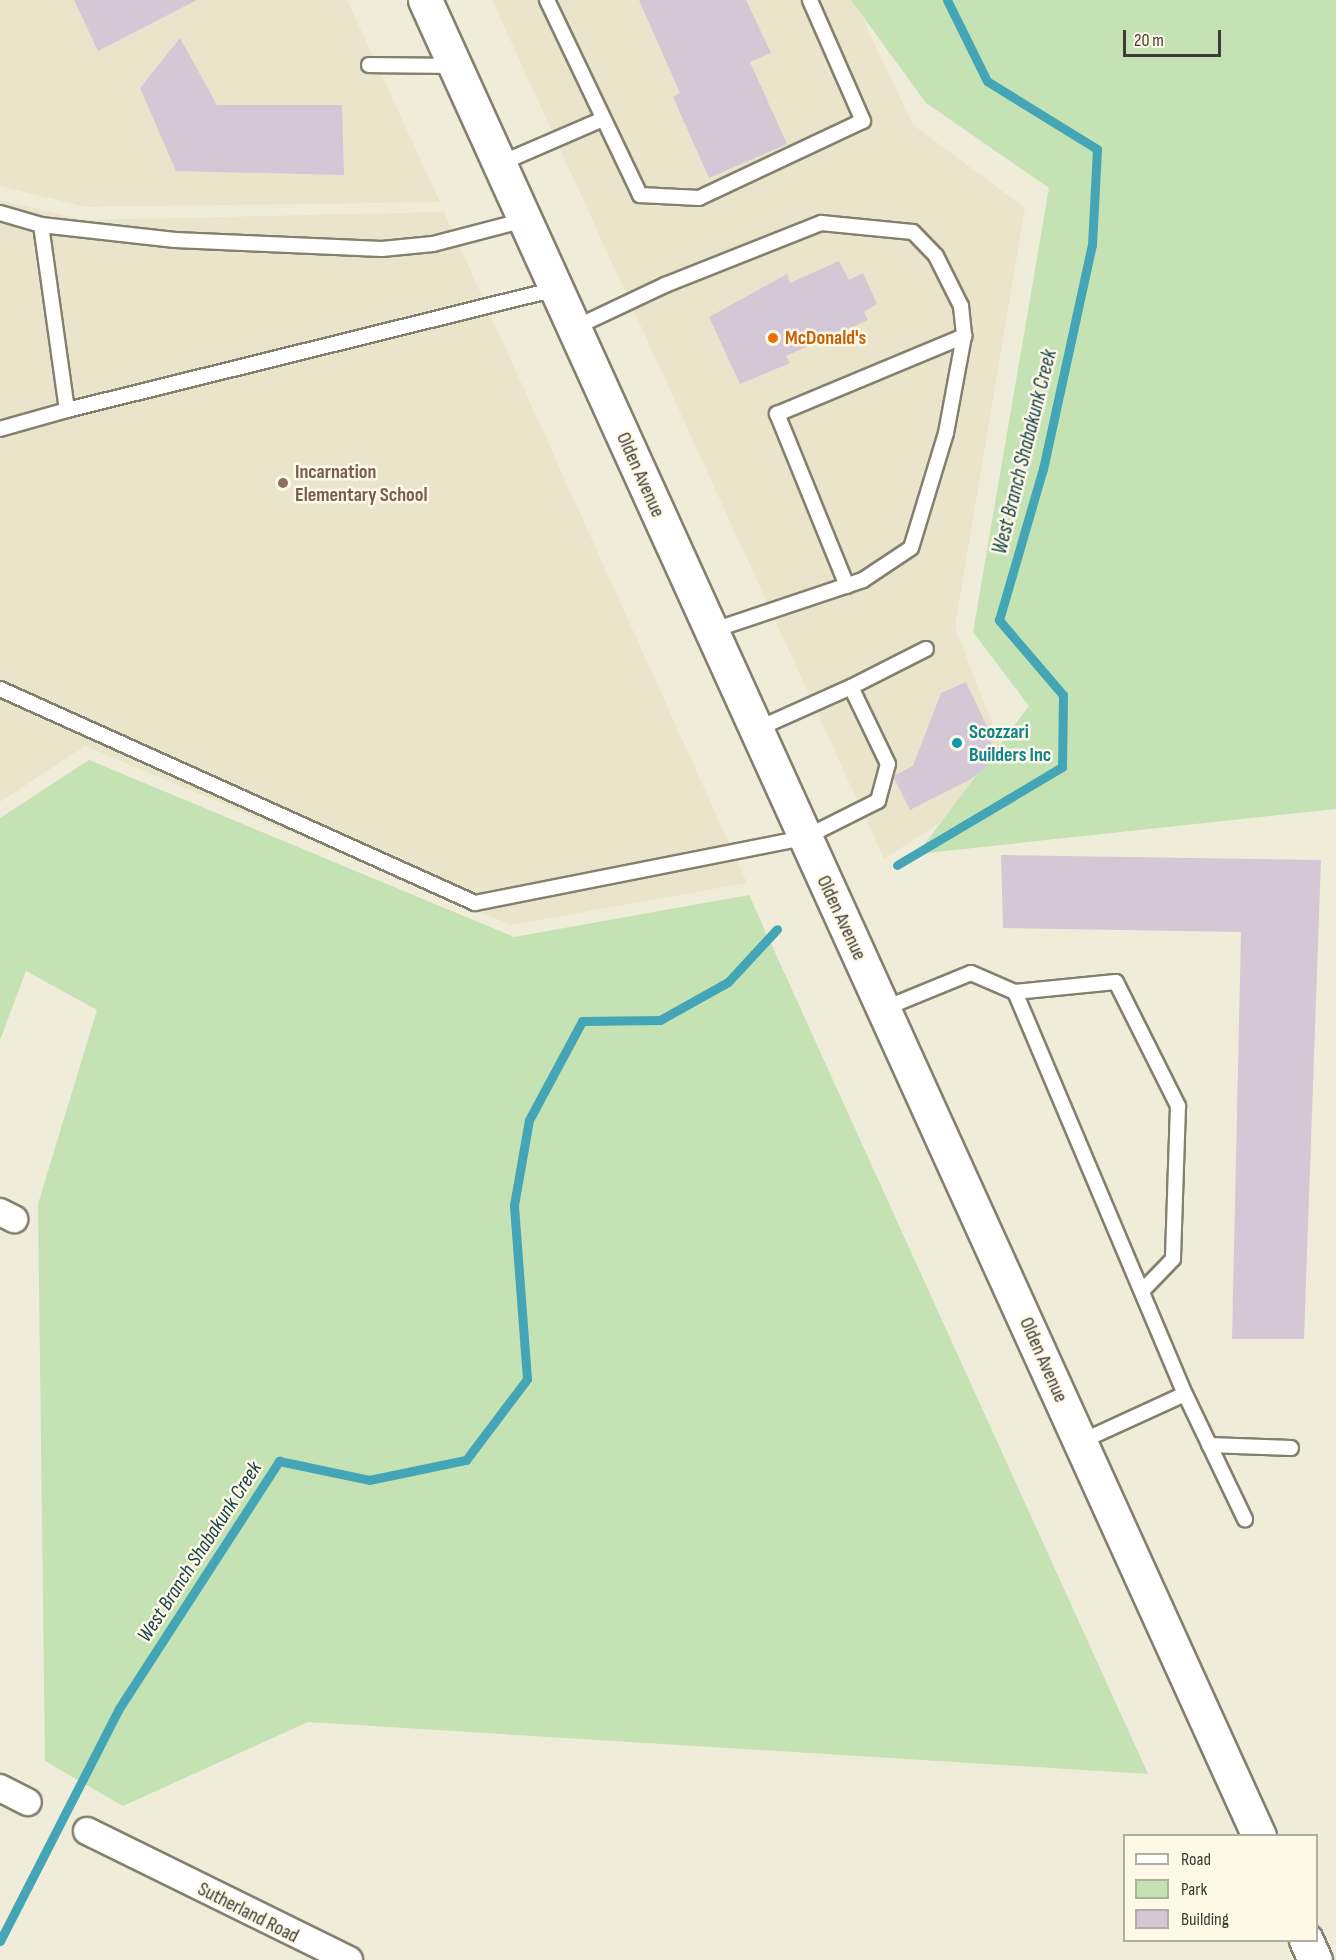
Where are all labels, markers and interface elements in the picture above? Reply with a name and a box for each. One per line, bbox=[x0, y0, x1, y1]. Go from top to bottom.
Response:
scale bar bbox=[1126, 18, 1224, 56]
text: 20 m bbox=[1134, 30, 1164, 51]
place label: McDonald's bbox=[785, 326, 866, 350]
marker: McDonald's bbox=[766, 331, 780, 345]
water label: West Branch Shabakunk Creek bbox=[987, 347, 1063, 557]
street label: Olden Avenue bbox=[611, 429, 669, 521]
place label: Incarnation Elementary School bbox=[295, 460, 428, 507]
marker: Incarnation Elementary School bbox=[276, 476, 290, 490]
place label: Scozzari Builders Inc bbox=[969, 720, 1051, 767]
marker: Scozzari Builders Inc bbox=[950, 736, 964, 750]
street label: Olden Avenue bbox=[811, 872, 871, 964]
street label: Olden Avenue bbox=[1014, 1314, 1072, 1406]
water label: West Branch Shabakunk Creek bbox=[132, 1457, 268, 1647]
legend bbox=[1123, 1834, 1318, 1942]
text: Road bbox=[1181, 1849, 1211, 1870]
street label: Sutherland Road bbox=[193, 1877, 303, 1949]
text: Park bbox=[1181, 1879, 1207, 1900]
text: Building bbox=[1181, 1909, 1229, 1930]

